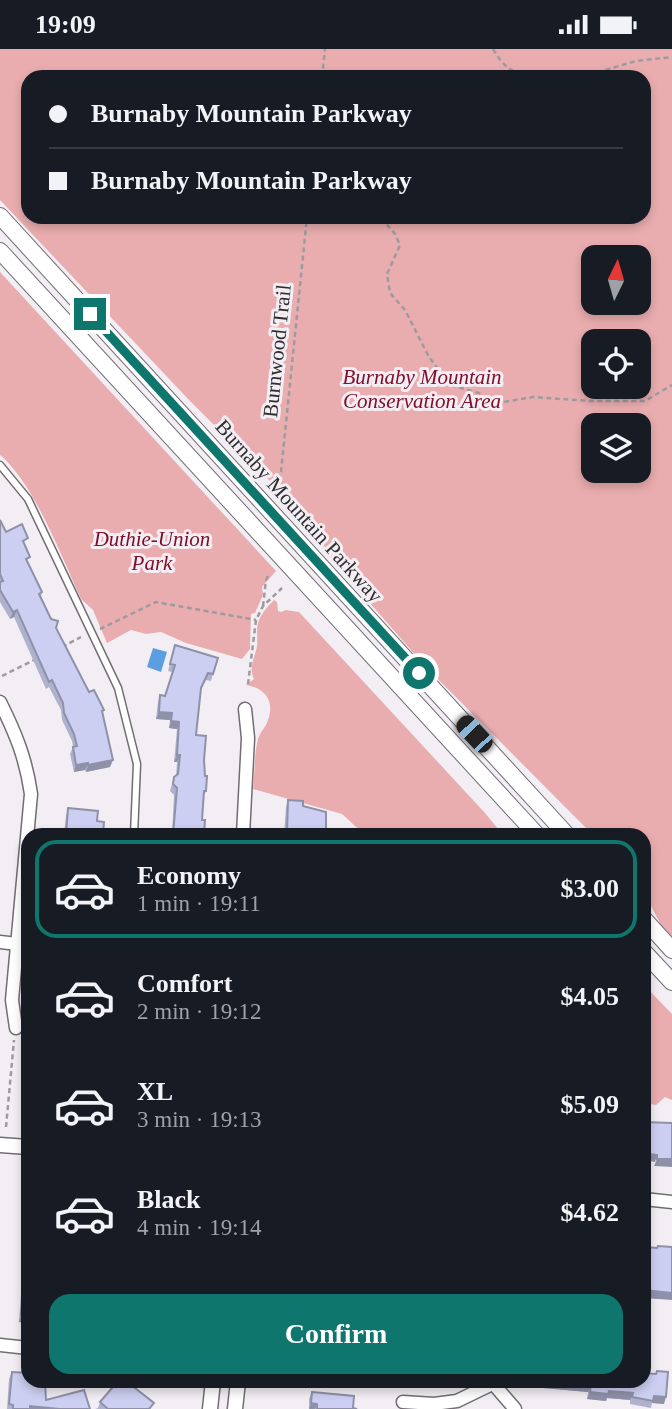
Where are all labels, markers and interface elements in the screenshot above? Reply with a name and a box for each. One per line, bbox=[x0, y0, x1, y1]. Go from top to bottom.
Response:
text: 19:09 bbox=[35, 10, 96, 39]
text: Burnaby Mountain Parkway bbox=[91, 99, 412, 128]
text: Burnaby Mountain Parkway bbox=[91, 166, 412, 195]
north arrow bbox=[581, 245, 651, 315]
map controls bbox=[581, 245, 651, 483]
street label: Burnwood Trail bbox=[258, 283, 296, 419]
route end bbox=[74, 298, 106, 330]
button: locate bbox=[581, 329, 651, 399]
park label: Burnaby Mountain Conservation Area bbox=[342, 365, 502, 413]
button: layers bbox=[581, 413, 651, 483]
street label: Burnaby Mountain Parkway bbox=[210, 415, 388, 608]
park label: Duthie-Union Park bbox=[93, 527, 210, 575]
route start bbox=[403, 657, 435, 689]
car bbox=[452, 711, 497, 757]
icon: car bbox=[53, 858, 116, 921]
text: Economy bbox=[137, 861, 241, 890]
text: $3.00 bbox=[561, 874, 619, 903]
text: 1 min · 19:11 bbox=[137, 891, 261, 916]
icon: car bbox=[53, 966, 116, 1029]
text: Comfort bbox=[137, 969, 232, 998]
text: $4.05 bbox=[561, 982, 619, 1011]
text: 2 min · 19:12 bbox=[137, 999, 262, 1024]
icon: car bbox=[53, 1074, 116, 1137]
text: XL bbox=[137, 1077, 173, 1106]
text: $5.09 bbox=[561, 1090, 619, 1119]
text: 3 min · 19:13 bbox=[137, 1107, 262, 1132]
icon: car bbox=[53, 1182, 116, 1245]
text: Black bbox=[137, 1185, 201, 1214]
text: $4.62 bbox=[561, 1198, 619, 1227]
text: 4 min · 19:14 bbox=[137, 1215, 262, 1240]
button: Confirm bbox=[49, 1294, 623, 1374]

